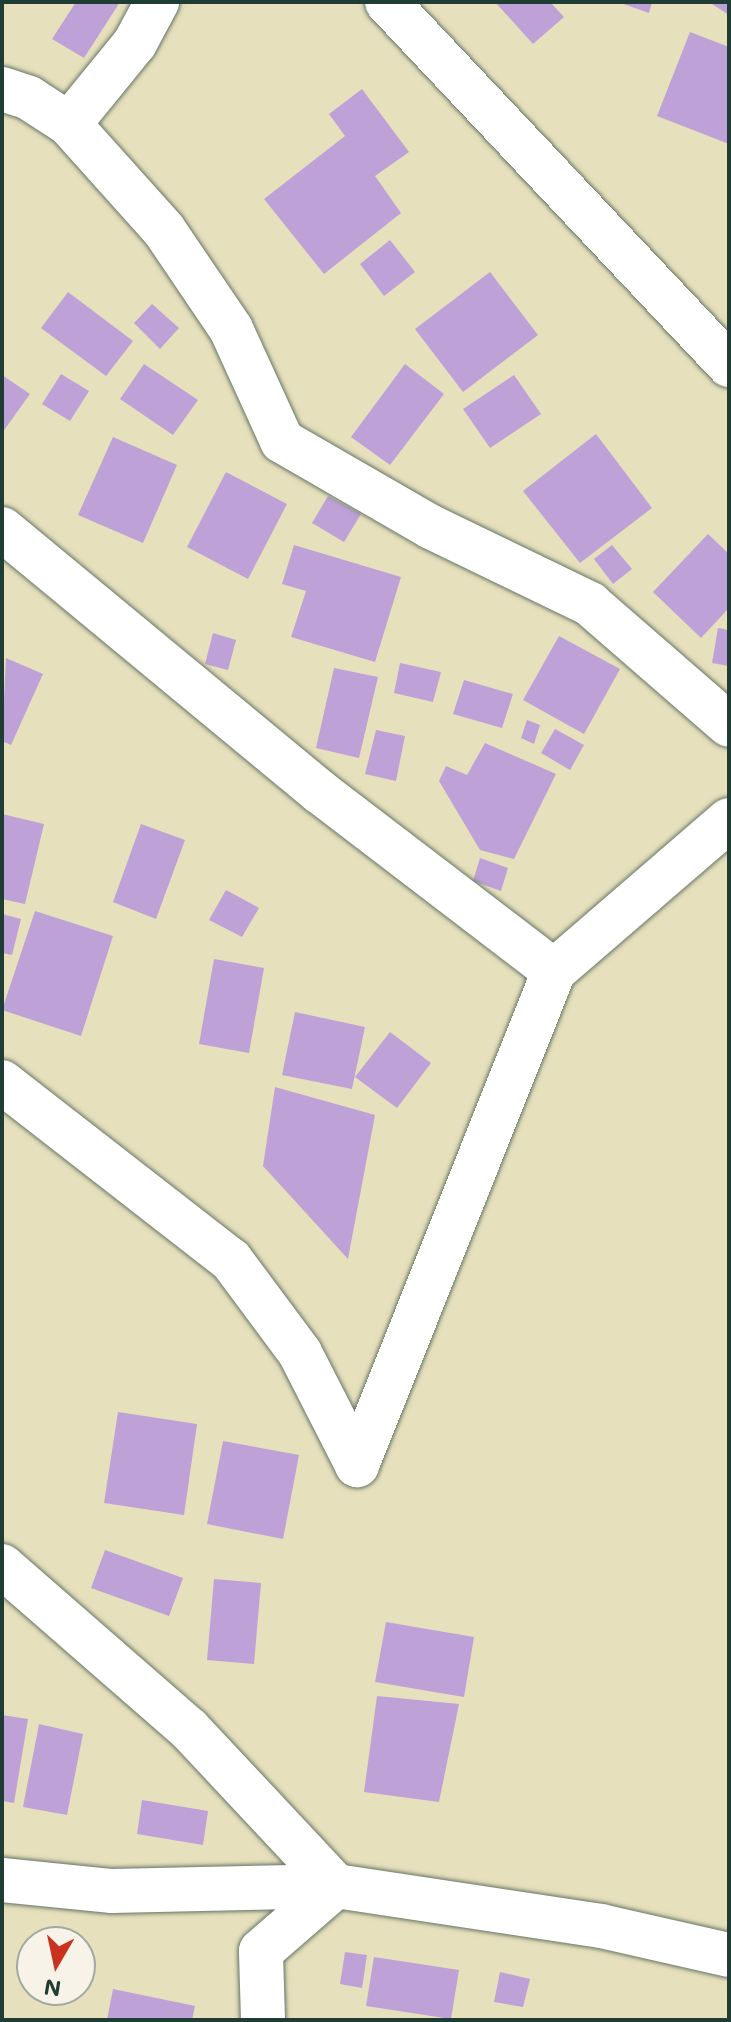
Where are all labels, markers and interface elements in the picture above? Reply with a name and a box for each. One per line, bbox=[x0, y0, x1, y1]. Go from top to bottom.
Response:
north arrow bbox=[16, 1926, 96, 2006]
text: N bbox=[42, 1973, 63, 2004]

